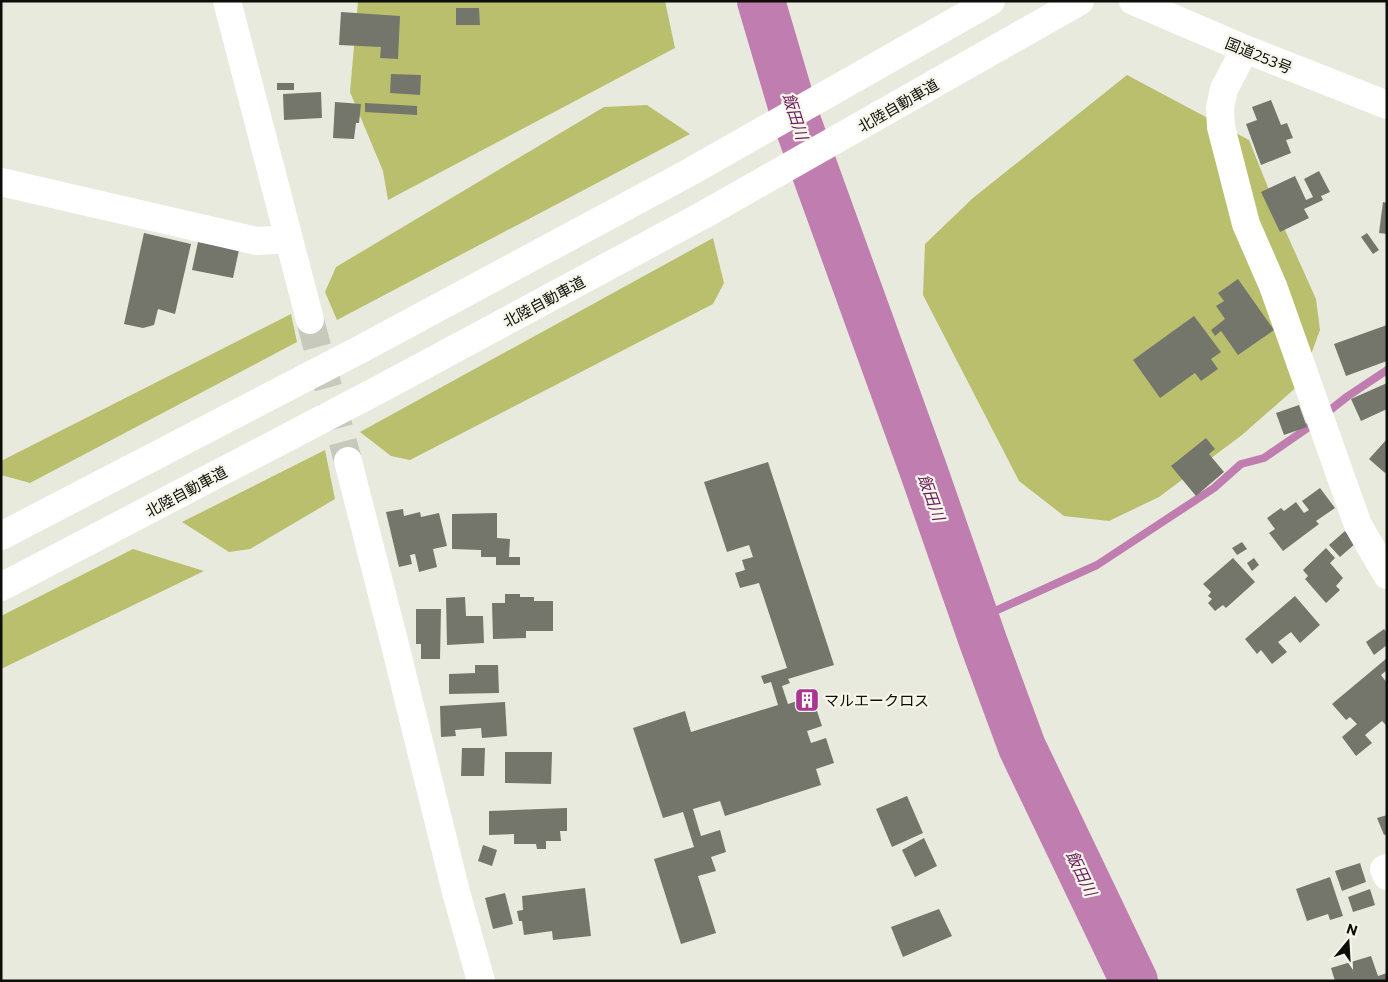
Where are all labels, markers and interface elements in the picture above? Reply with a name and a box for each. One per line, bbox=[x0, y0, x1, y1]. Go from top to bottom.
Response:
street label: 国道253号 bbox=[1223, 33, 1295, 77]
street label: 北陸自動車道 bbox=[855, 75, 941, 135]
water label: 飯田川 bbox=[780, 90, 813, 144]
street label: 北陸自動車道 bbox=[500, 272, 588, 330]
street label: 北陸自動車道 bbox=[142, 462, 230, 520]
water label: 飯田川 bbox=[915, 471, 950, 525]
building icon: マルエークロス bbox=[794, 687, 820, 713]
place label: マルエークロス bbox=[824, 691, 929, 709]
water label: 飯田川 bbox=[1063, 847, 1102, 901]
north arrow bbox=[1323, 917, 1373, 967]
text: N bbox=[1345, 919, 1360, 939]

